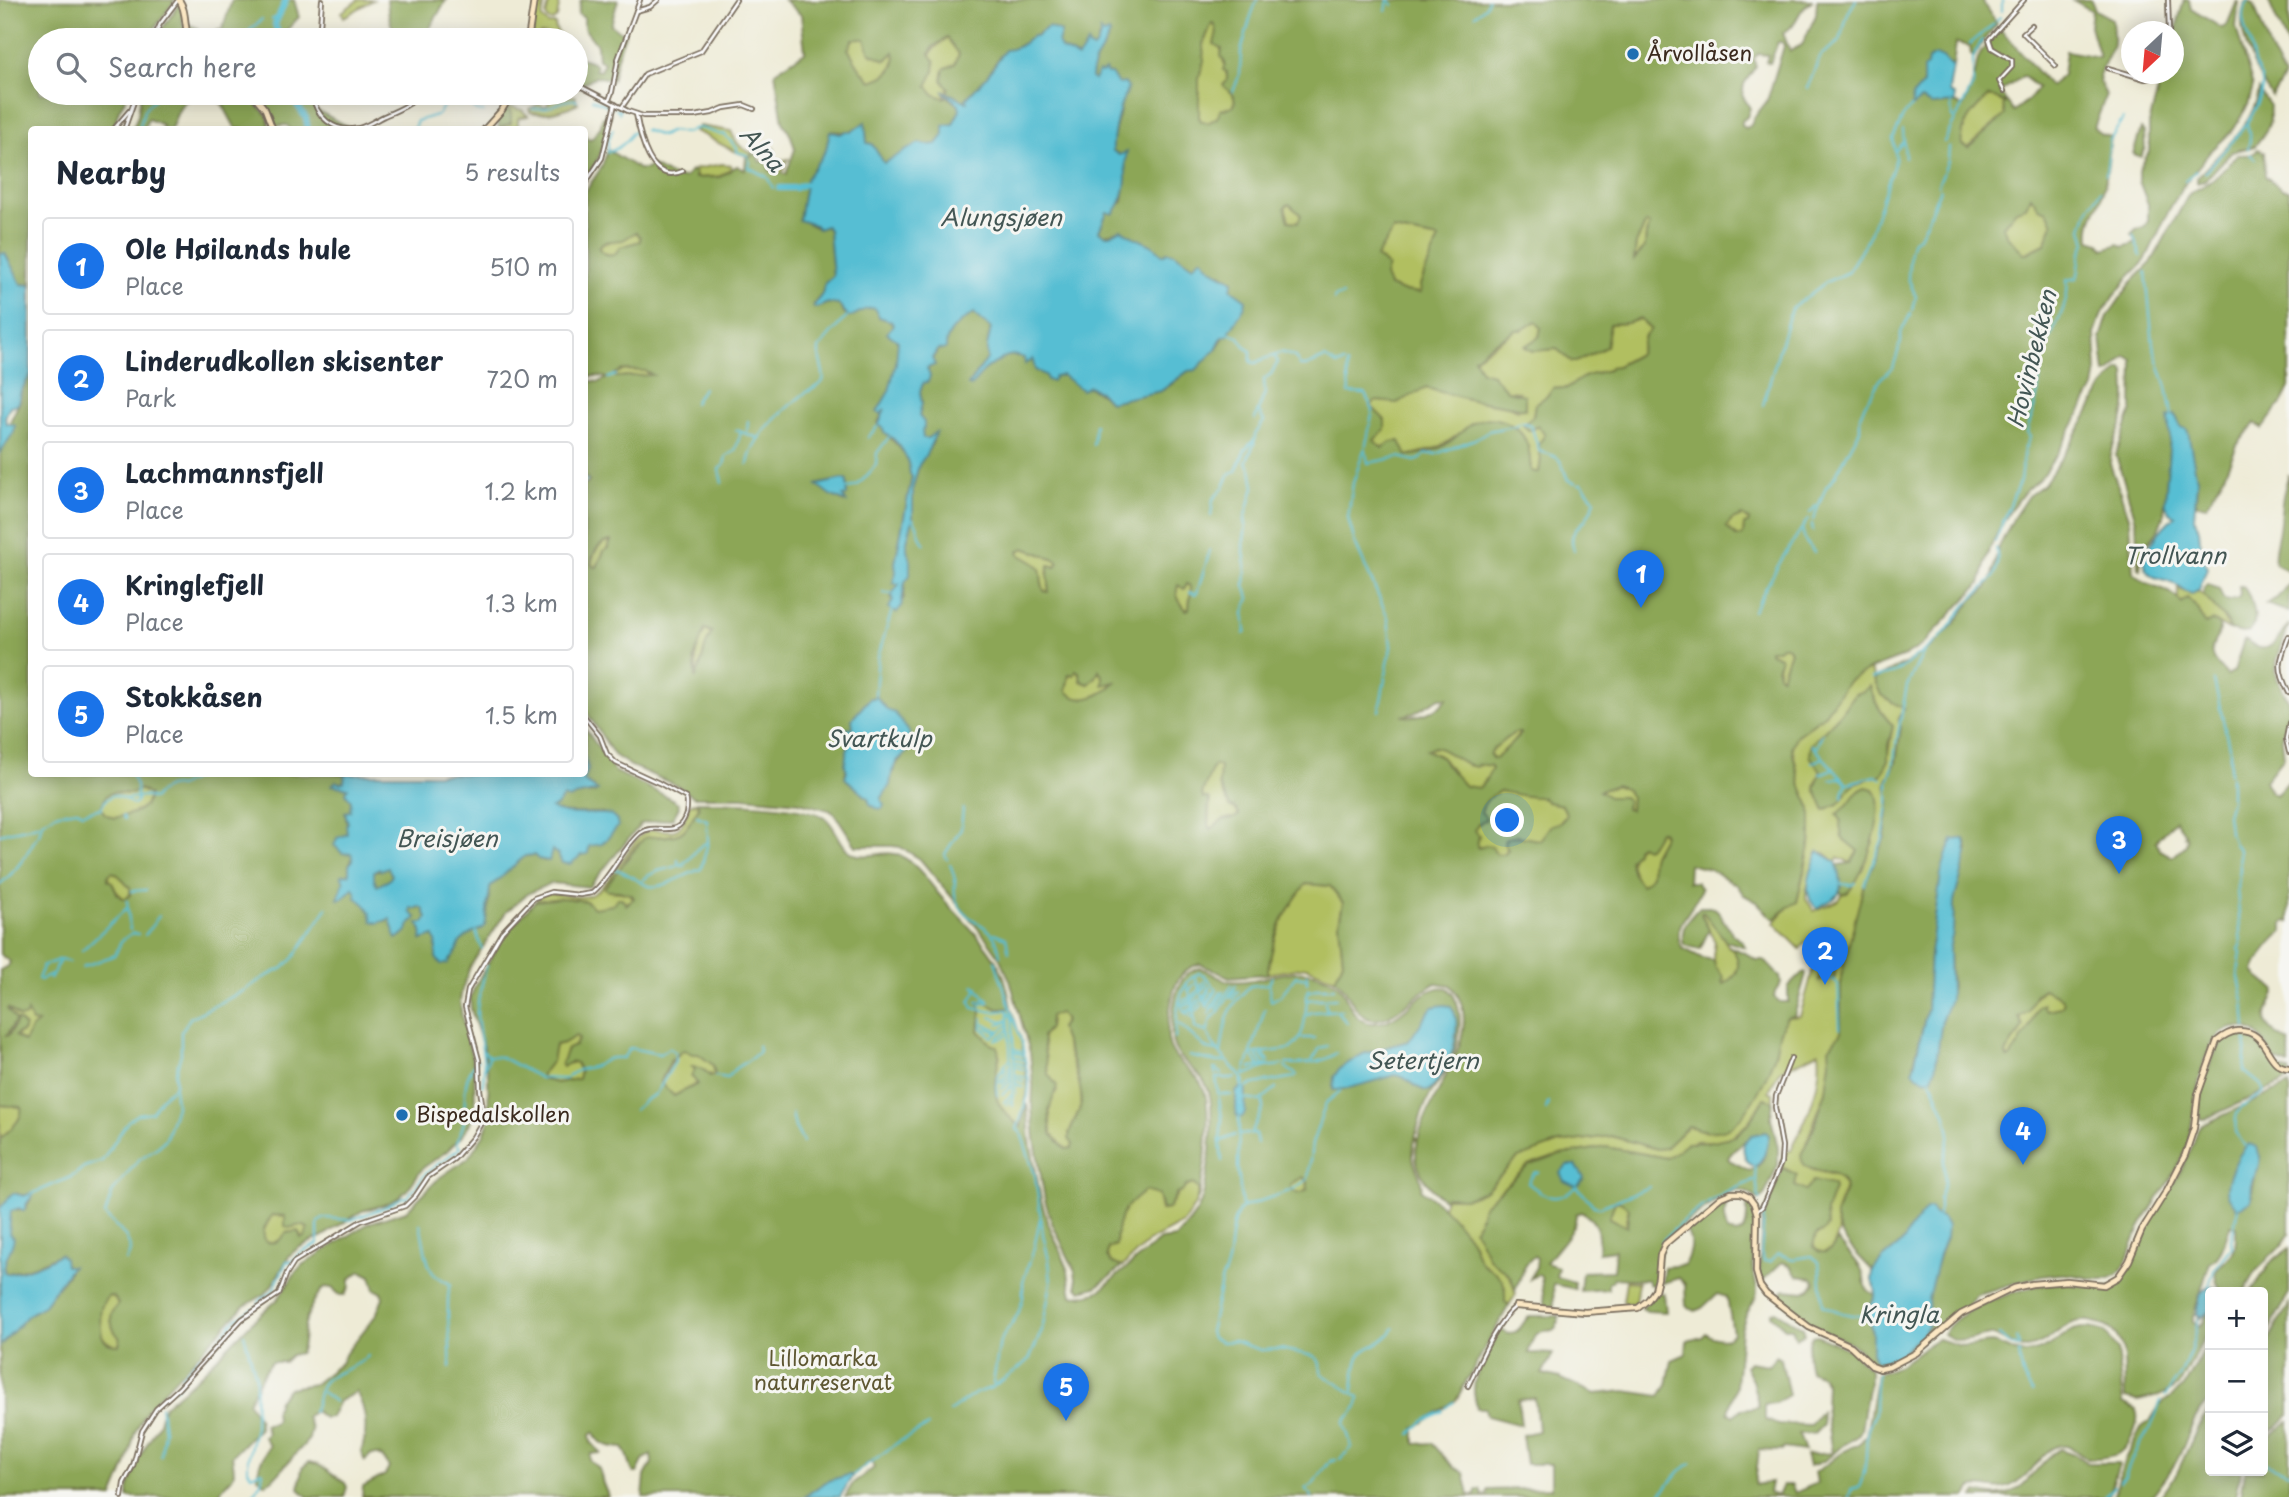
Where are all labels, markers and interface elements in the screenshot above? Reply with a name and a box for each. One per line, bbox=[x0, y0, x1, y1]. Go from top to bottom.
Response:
north arrow bbox=[2121, 21, 2184, 84]
search box bbox=[28, 28, 588, 105]
place label: Årvollåsen bbox=[1647, 36, 1752, 68]
marker: Årvollåsen bbox=[1625, 46, 1641, 62]
text: Search here bbox=[108, 47, 257, 86]
icon: search bbox=[52, 48, 90, 86]
water label: Alna bbox=[733, 117, 794, 180]
text: Nearby bbox=[56, 149, 166, 194]
text: 5 results bbox=[464, 154, 560, 189]
water label: Alungsjøen bbox=[940, 199, 1063, 234]
text: Ole Høilands hule bbox=[125, 229, 351, 268]
text: 1 bbox=[76, 249, 87, 284]
text: 510 m bbox=[489, 249, 558, 284]
text: Place bbox=[125, 268, 184, 303]
water label: Hovinbekken bbox=[1997, 285, 2065, 431]
text: Linderudkollen skisenter bbox=[125, 341, 443, 380]
text: 2 bbox=[73, 361, 89, 396]
text: 720 m bbox=[486, 361, 558, 396]
text: Park bbox=[125, 380, 176, 415]
text: Lachmannsfjell bbox=[125, 453, 324, 492]
text: 3 bbox=[73, 473, 89, 508]
text: 1.2 km bbox=[485, 473, 558, 508]
text: Place bbox=[125, 492, 184, 527]
water label: Trollvann bbox=[2124, 537, 2227, 572]
pin: 1 bbox=[1618, 550, 1664, 608]
text: Kringlefjell bbox=[125, 565, 264, 604]
text: 4 bbox=[73, 585, 89, 620]
text: 1.3 km bbox=[486, 585, 558, 620]
text: Place bbox=[125, 604, 184, 639]
text: Stokkåsen bbox=[125, 677, 263, 716]
text: 5 bbox=[74, 697, 88, 732]
text: 1.5 km bbox=[485, 697, 558, 732]
text: Place bbox=[125, 716, 184, 751]
water label: Svartkulp bbox=[826, 720, 933, 755]
your location bbox=[1490, 803, 1524, 837]
pin: 3 bbox=[2096, 816, 2142, 874]
water label: Breisjøen bbox=[396, 820, 499, 855]
pin: 2 bbox=[1802, 927, 1848, 985]
water label: Setertjern bbox=[1367, 1042, 1480, 1077]
place label: Bispedalskollen bbox=[416, 1097, 570, 1129]
marker: Bispedalskollen bbox=[394, 1107, 410, 1123]
pin: 4 bbox=[2000, 1107, 2046, 1165]
map controls bbox=[2205, 1287, 2268, 1476]
button: + bbox=[2205, 1287, 2268, 1350]
water label: Kringla bbox=[1859, 1296, 1939, 1331]
park label: Lillomarka naturreservat bbox=[754, 1341, 892, 1397]
button: − bbox=[2205, 1350, 2268, 1413]
pin: 5 bbox=[1043, 1363, 1089, 1421]
button: layers bbox=[2205, 1413, 2268, 1476]

